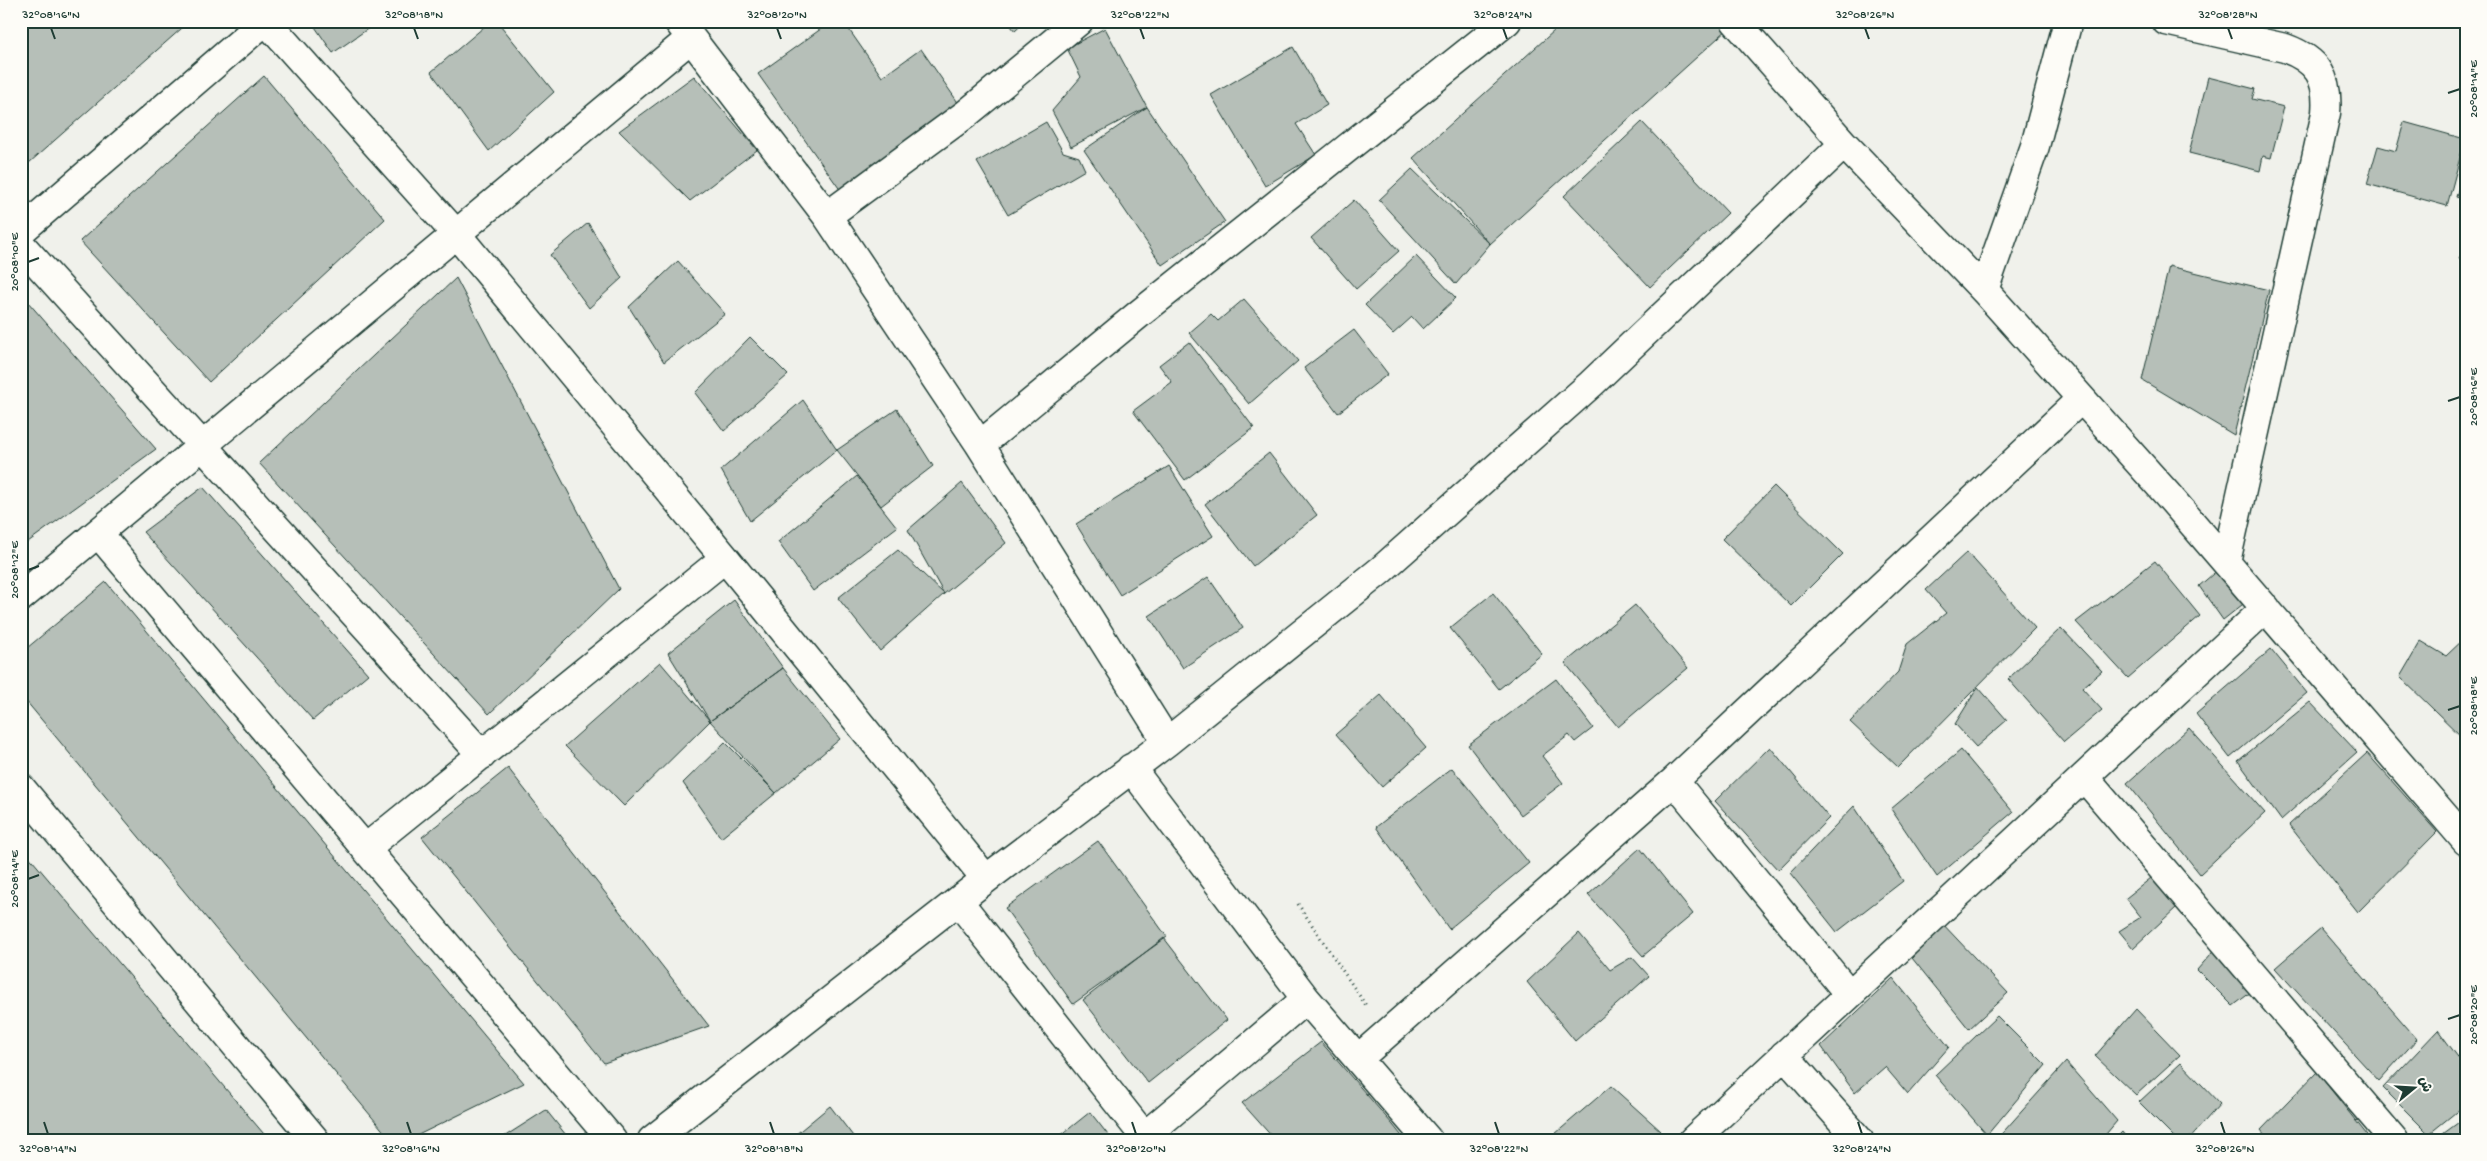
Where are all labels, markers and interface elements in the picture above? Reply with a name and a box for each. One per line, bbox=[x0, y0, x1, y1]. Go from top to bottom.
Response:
text: 32°08'16"N bbox=[21, 9, 80, 23]
text: 32°08'18"N bbox=[384, 9, 443, 23]
text: 32°08'20"N bbox=[746, 9, 807, 23]
text: 32°08'22"N bbox=[1110, 9, 1169, 23]
text: 32°08'24"N bbox=[1473, 9, 1532, 23]
text: 32°08'26"N bbox=[1835, 9, 1895, 23]
text: 32°08'28"N bbox=[2197, 9, 2258, 23]
text: 20°08'14"E bbox=[2468, 60, 2482, 118]
text: 20°08'10"E bbox=[9, 232, 23, 291]
text: 20°08'16"E bbox=[2468, 368, 2482, 426]
text: 20°08'12"E bbox=[9, 541, 23, 599]
text: 20°08'18"E bbox=[2468, 676, 2482, 735]
text: 20°08'14"E bbox=[9, 850, 23, 908]
text: 20°08'20"E bbox=[2468, 985, 2482, 1045]
north arrow bbox=[2390, 1064, 2440, 1114]
text: ش bbox=[2414, 1075, 2434, 1095]
text: 32°08'14"N bbox=[18, 1143, 77, 1157]
text: 32°08'16"N bbox=[381, 1143, 440, 1157]
text: 32°08'18"N bbox=[744, 1143, 803, 1157]
text: 32°08'20"N bbox=[1105, 1143, 1166, 1157]
text: 32°08'22"N bbox=[1469, 1143, 1528, 1157]
text: 32°08'24"N bbox=[1832, 1143, 1891, 1157]
text: 32°08'26"N bbox=[2195, 1143, 2255, 1157]

